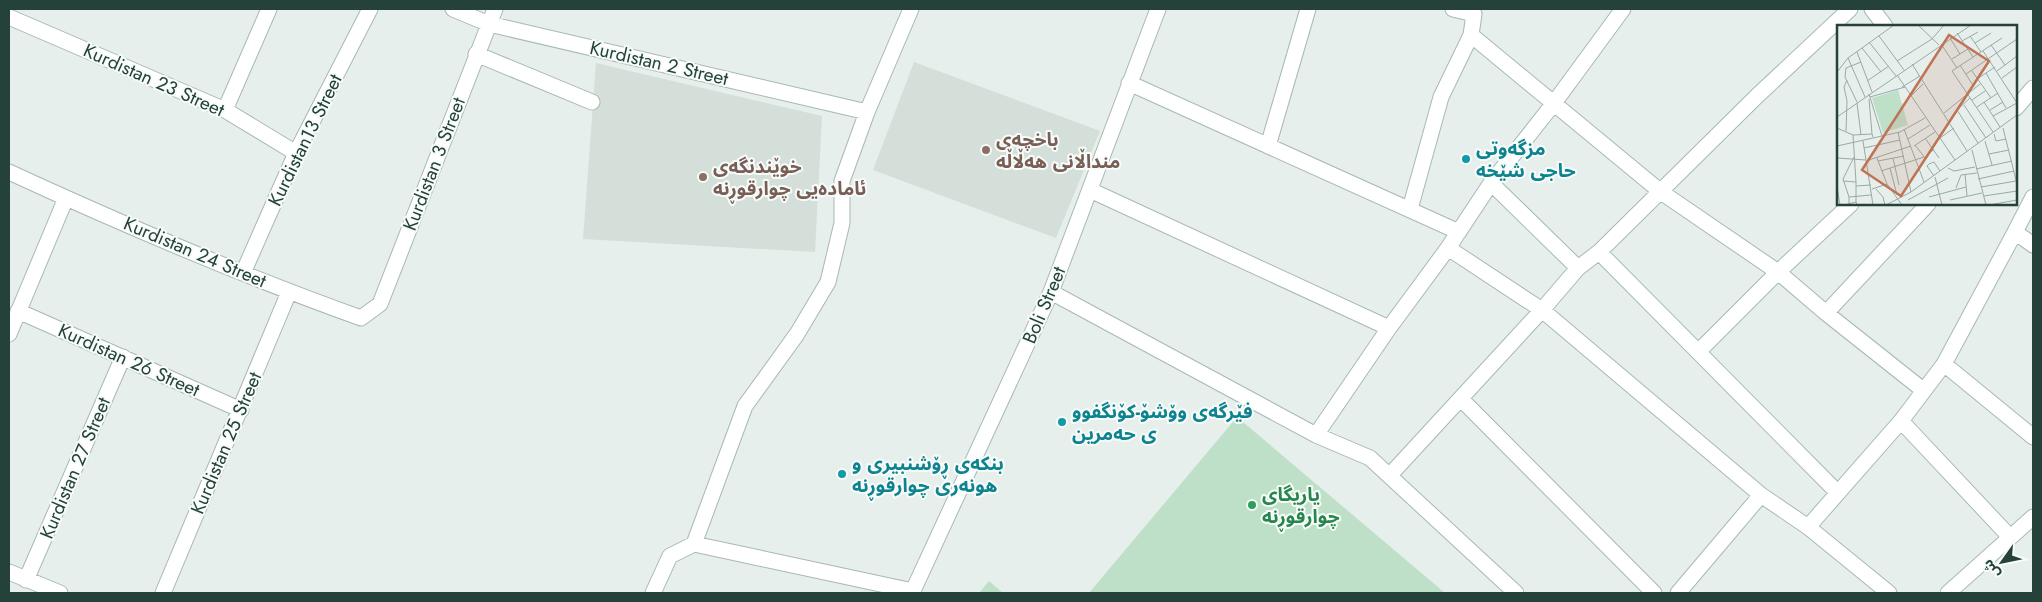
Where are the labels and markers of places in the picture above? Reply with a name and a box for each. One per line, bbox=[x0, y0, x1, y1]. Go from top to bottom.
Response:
place label: باخچەی منداڵانی هەڵاڵە bbox=[996, 126, 1120, 175]
place label: مزگەوتی حاجی شێخە bbox=[1476, 135, 1576, 184]
marker: باخچەی منداڵانی هەڵاڵە bbox=[980, 144, 992, 156]
place label: خوێندنگەی ئامادەیی چوارقوڕنە bbox=[713, 153, 866, 204]
marker: مزگەوتی حاجی شێخە bbox=[1460, 153, 1472, 165]
marker: خوێندنگەی ئامادەیی چوارقوڕنە bbox=[697, 171, 709, 183]
place label: فێرگەی وۆشۆ-کۆنگفوو ی حەمرین bbox=[1072, 398, 1253, 447]
marker: فێرگەی وۆشۆ-کۆنگفوو ی حەمرین bbox=[1056, 416, 1068, 428]
place label: بنکەی ڕۆشنبیری و هونەری چوارقوڕنە bbox=[852, 450, 1004, 501]
marker: بنکەی ڕۆشنبیری و هونەری چوارقوڕنە bbox=[836, 468, 848, 480]
place label: یاریگای چوارقوڕنە bbox=[1262, 481, 1340, 532]
marker: یاریگای چوارقوڕنە bbox=[1246, 499, 1258, 511]

